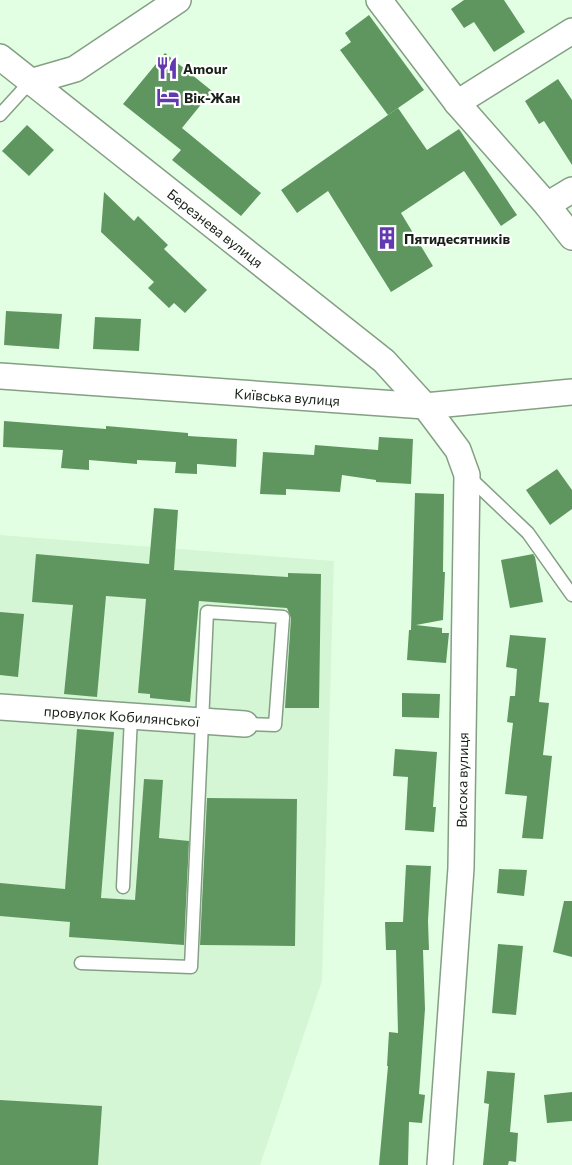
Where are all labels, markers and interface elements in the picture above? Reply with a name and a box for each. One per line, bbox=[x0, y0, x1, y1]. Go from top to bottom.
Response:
restaurant icon: Amour bbox=[154, 55, 180, 81]
place label: Amour bbox=[183, 60, 228, 77]
hotel icon: Вік-Жан bbox=[155, 84, 181, 110]
place label: Вік-Жан bbox=[184, 89, 240, 106]
street label: Березнева вулиця bbox=[164, 185, 267, 271]
building icon: Пятидесятників bbox=[374, 225, 400, 251]
place label: Пятидесятників bbox=[404, 230, 510, 247]
street label: Київська вулиця bbox=[234, 384, 341, 408]
street label: провулок Кобилянської bbox=[43, 702, 200, 729]
street label: Висока вулиця bbox=[453, 732, 471, 828]

